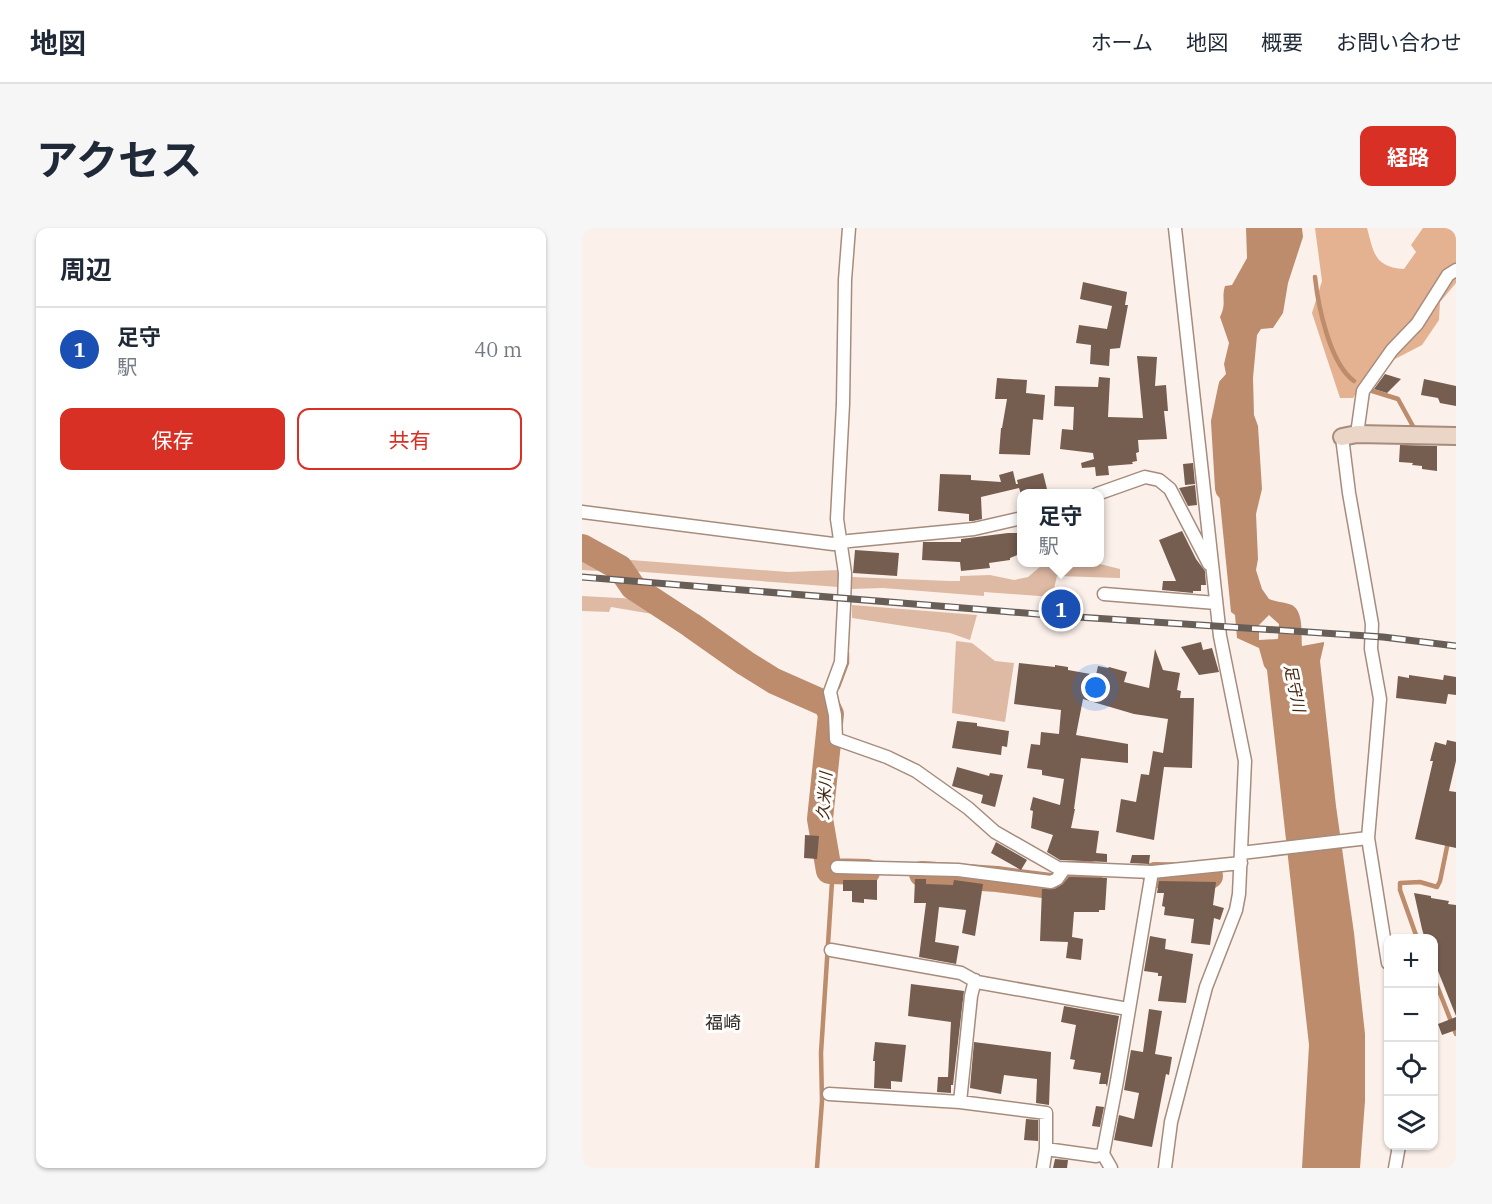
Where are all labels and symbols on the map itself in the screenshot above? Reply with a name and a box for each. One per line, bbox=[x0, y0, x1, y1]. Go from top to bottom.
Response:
pin: 1 bbox=[1042, 586, 1080, 632]
water label: 足守川 bbox=[1280, 662, 1310, 716]
your location bbox=[1081, 673, 1110, 702]
water label: 久米川 bbox=[812, 769, 836, 821]
district label: 福崎 bbox=[705, 1011, 741, 1034]

